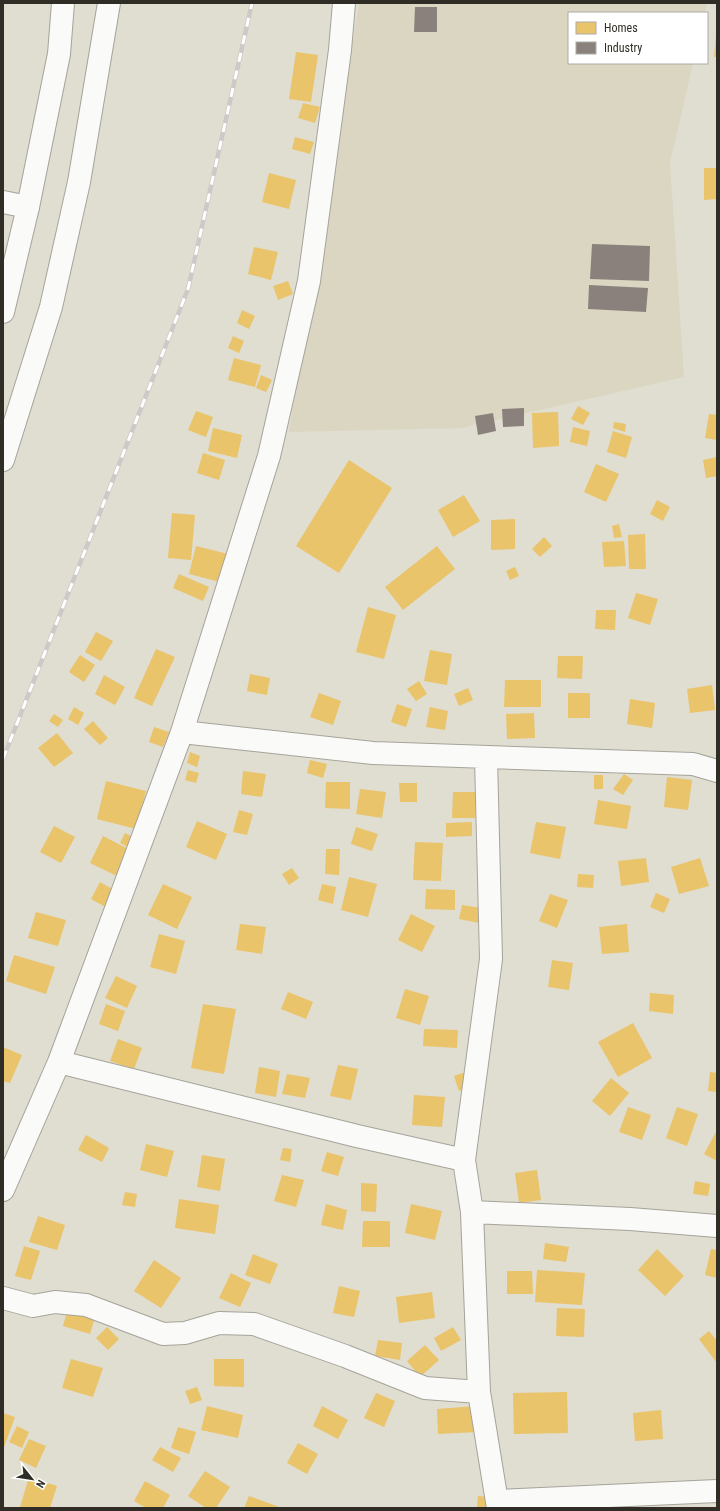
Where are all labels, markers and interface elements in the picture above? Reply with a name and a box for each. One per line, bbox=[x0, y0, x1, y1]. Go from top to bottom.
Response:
legend bbox=[568, 12, 708, 64]
text: Homes bbox=[604, 21, 638, 35]
text: Industry bbox=[604, 41, 642, 55]
north arrow bbox=[12, 1459, 52, 1499]
text: N bbox=[33, 1478, 48, 1490]

